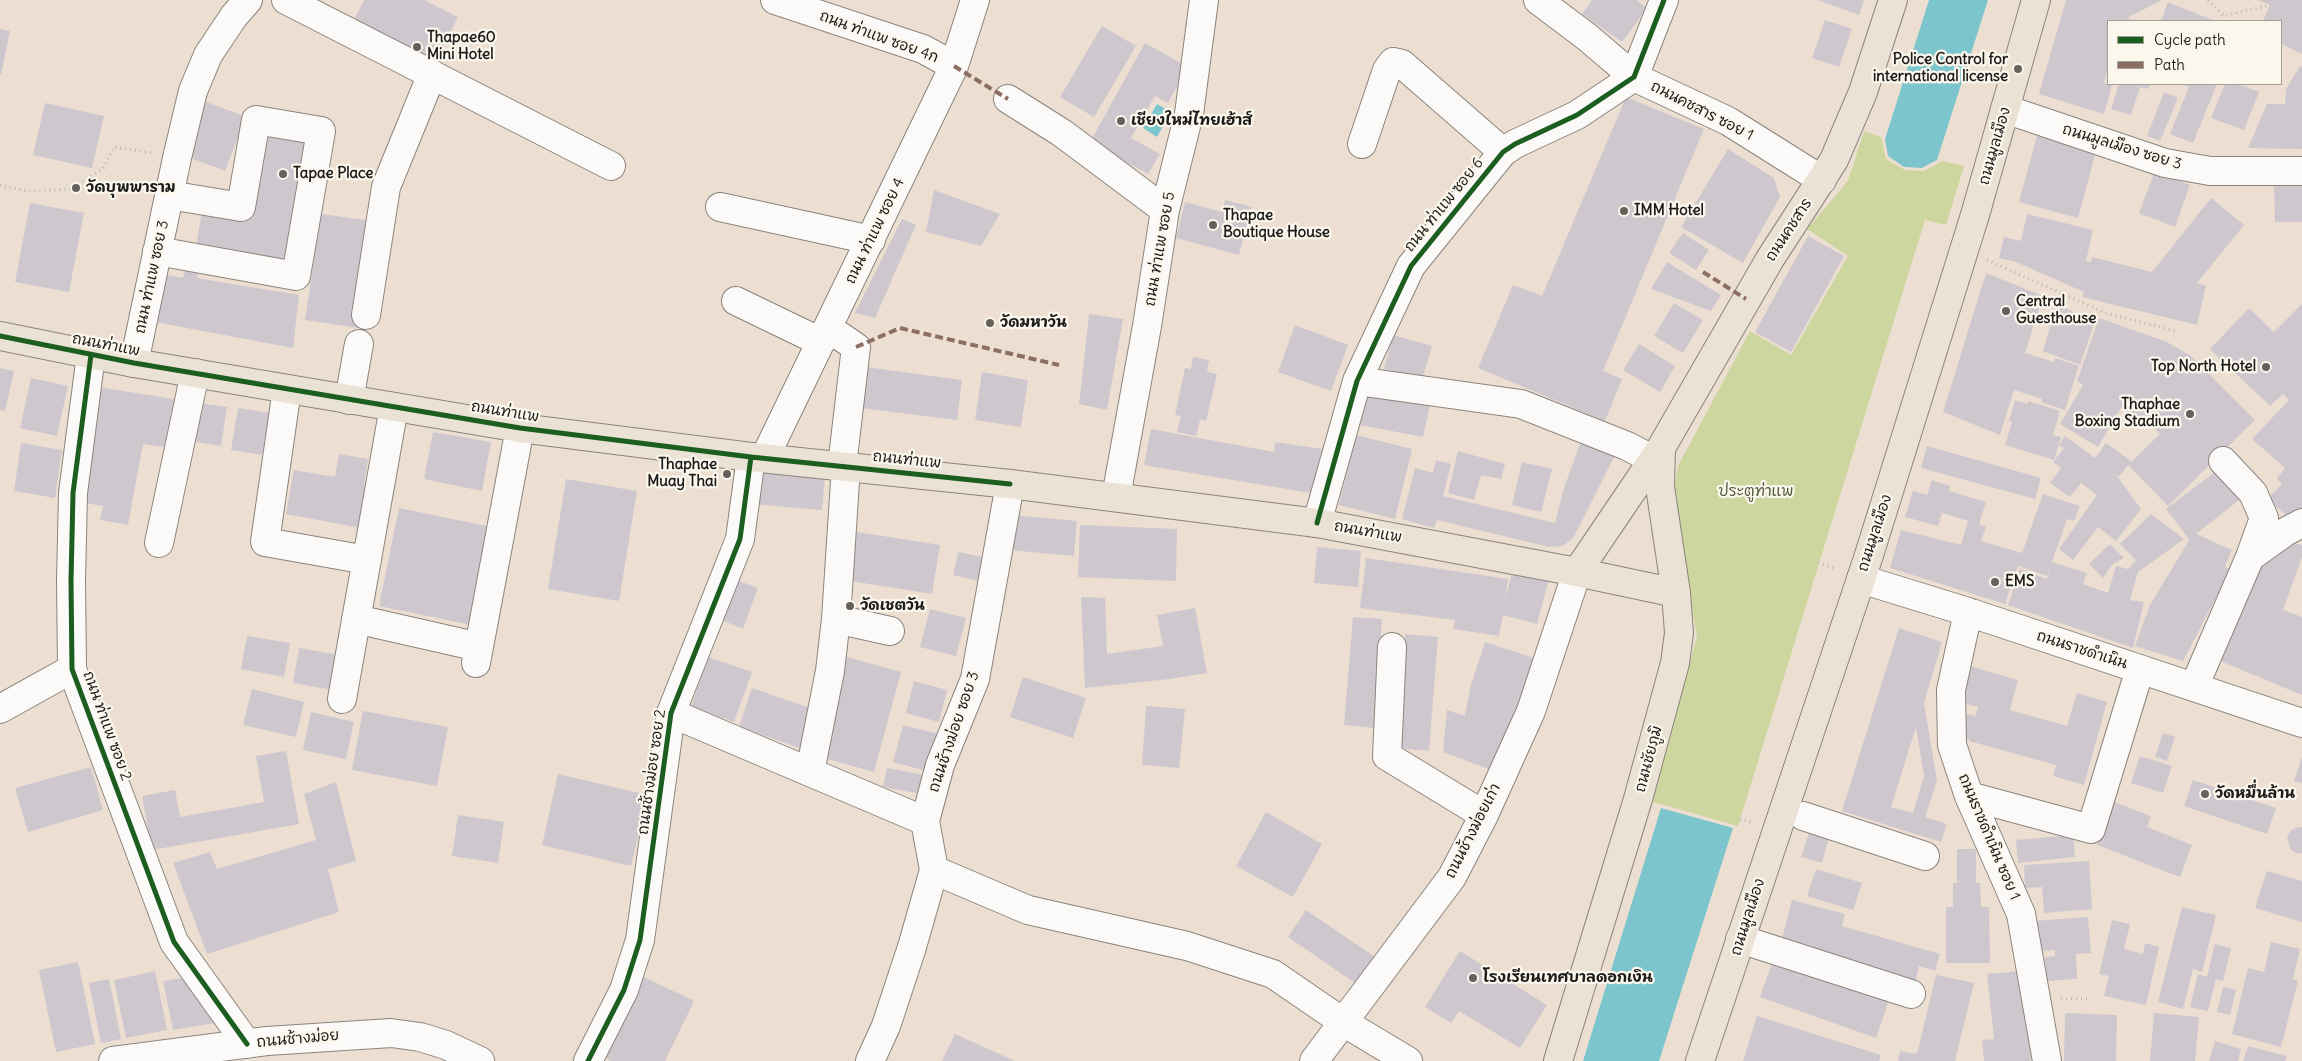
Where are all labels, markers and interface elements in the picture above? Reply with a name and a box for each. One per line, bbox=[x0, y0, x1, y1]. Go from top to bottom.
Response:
street label: ถนน ท่าแพ ซอย 4ก bbox=[817, 7, 941, 67]
legend bbox=[2107, 20, 2282, 85]
place label: Thapae60 Mini Hotel bbox=[427, 29, 496, 64]
text: Cycle path bbox=[2154, 30, 2226, 49]
marker: Thapae60 Mini Hotel bbox=[411, 41, 423, 53]
place label: Police Control for international license bbox=[1873, 51, 2008, 86]
text: Path bbox=[2154, 55, 2185, 74]
marker: Police Control for international license bbox=[2012, 63, 2024, 75]
street label: ถนนคชสาร ซอย 1 bbox=[1648, 77, 1756, 145]
street label: ถนนมูลเมือง bbox=[1975, 105, 2015, 187]
place label: เชียงใหม่ไทยเฮ้าส์ bbox=[1131, 112, 1252, 130]
marker: เชียงใหม่ไทยเฮ้าส์ bbox=[1115, 115, 1127, 127]
street label: ถนนมูลเมือง ซอย 3 bbox=[2060, 120, 2184, 174]
street label: ถนน ท่าแพ ซอย 6 bbox=[1401, 154, 1487, 256]
place label: Tapae Place bbox=[293, 165, 373, 183]
marker: Tapae Place bbox=[277, 168, 289, 180]
street label: ถนน ท่าแพ ซอย 4 bbox=[842, 175, 908, 287]
place label: วัดบุพพาราม bbox=[86, 179, 176, 197]
marker: วัดบุพพาราม bbox=[70, 182, 82, 194]
street label: ถนน ท่าแพ ซอย 5 bbox=[1141, 191, 1179, 307]
street label: ถนนคชสาร bbox=[1762, 195, 1816, 265]
place label: IMM Hotel bbox=[1634, 202, 1704, 220]
marker: IMM Hotel bbox=[1618, 205, 1630, 217]
place label: Thapae Boutique House bbox=[1223, 207, 1330, 242]
street label: ถนน ท่าแพ ซอย 3 bbox=[131, 219, 173, 335]
marker: Thapae Boutique House bbox=[1207, 219, 1219, 231]
place label: Central Guesthouse bbox=[2016, 293, 2096, 328]
marker: Central Guesthouse bbox=[2000, 305, 2012, 317]
place label: วัดมหาวัน bbox=[1000, 314, 1067, 332]
marker: วัดมหาวัน bbox=[984, 317, 996, 329]
street label: ถนนท่าแพ bbox=[71, 330, 141, 360]
place label: Top North Hotel bbox=[2151, 358, 2256, 376]
marker: Top North Hotel bbox=[2260, 361, 2272, 373]
place label: Thaphae Boxing Stadium bbox=[2075, 396, 2180, 431]
street label: ถนนท่าแพ bbox=[470, 398, 540, 426]
marker: Thaphae Boxing Stadium bbox=[2184, 408, 2196, 420]
street label: ถนนท่าแพ bbox=[872, 447, 942, 473]
place label: Thaphae Muay Thai bbox=[647, 456, 717, 491]
marker: Thaphae Muay Thai bbox=[721, 468, 733, 480]
park label: ประตูท่าแพ bbox=[1718, 483, 1794, 501]
street label: ถนนมูลเมือง bbox=[1854, 492, 1896, 574]
street label: ถนนท่าแพ bbox=[1333, 517, 1403, 547]
place label: EMS bbox=[2005, 573, 2034, 591]
marker: EMS bbox=[1989, 576, 2001, 588]
place label: วัดเชตวัน bbox=[860, 597, 925, 615]
marker: วัดเชตวัน bbox=[844, 600, 856, 612]
street label: ถนนราชดำเนิน bbox=[2034, 627, 2130, 673]
street label: ถนน ท่าแพ ซอย 2 bbox=[79, 669, 135, 783]
street label: ถนนช้างม่อย ซอย 3 bbox=[925, 669, 983, 795]
street label: ถนนช้างม่อย ซอย 2 bbox=[634, 708, 670, 836]
street label: ถนนชัยภูมิ bbox=[1631, 724, 1667, 794]
street label: ถนนราชดำเนิน ซอย 1 bbox=[1954, 771, 2024, 903]
street label: ถนนช้างม่อยเก่า bbox=[1441, 781, 1505, 881]
place label: วัดหมื่นล้าน bbox=[2215, 785, 2295, 803]
marker: วัดหมื่นล้าน bbox=[2199, 788, 2211, 800]
street label: ถนนมูลเมือง bbox=[1727, 876, 1769, 958]
place label: โรงเรียนเทศบาลดอกเงิน bbox=[1483, 969, 1653, 987]
marker: โรงเรียนเทศบาลดอกเงิน bbox=[1467, 972, 1479, 984]
street label: ถนนช้างม่อย bbox=[256, 1026, 340, 1052]

